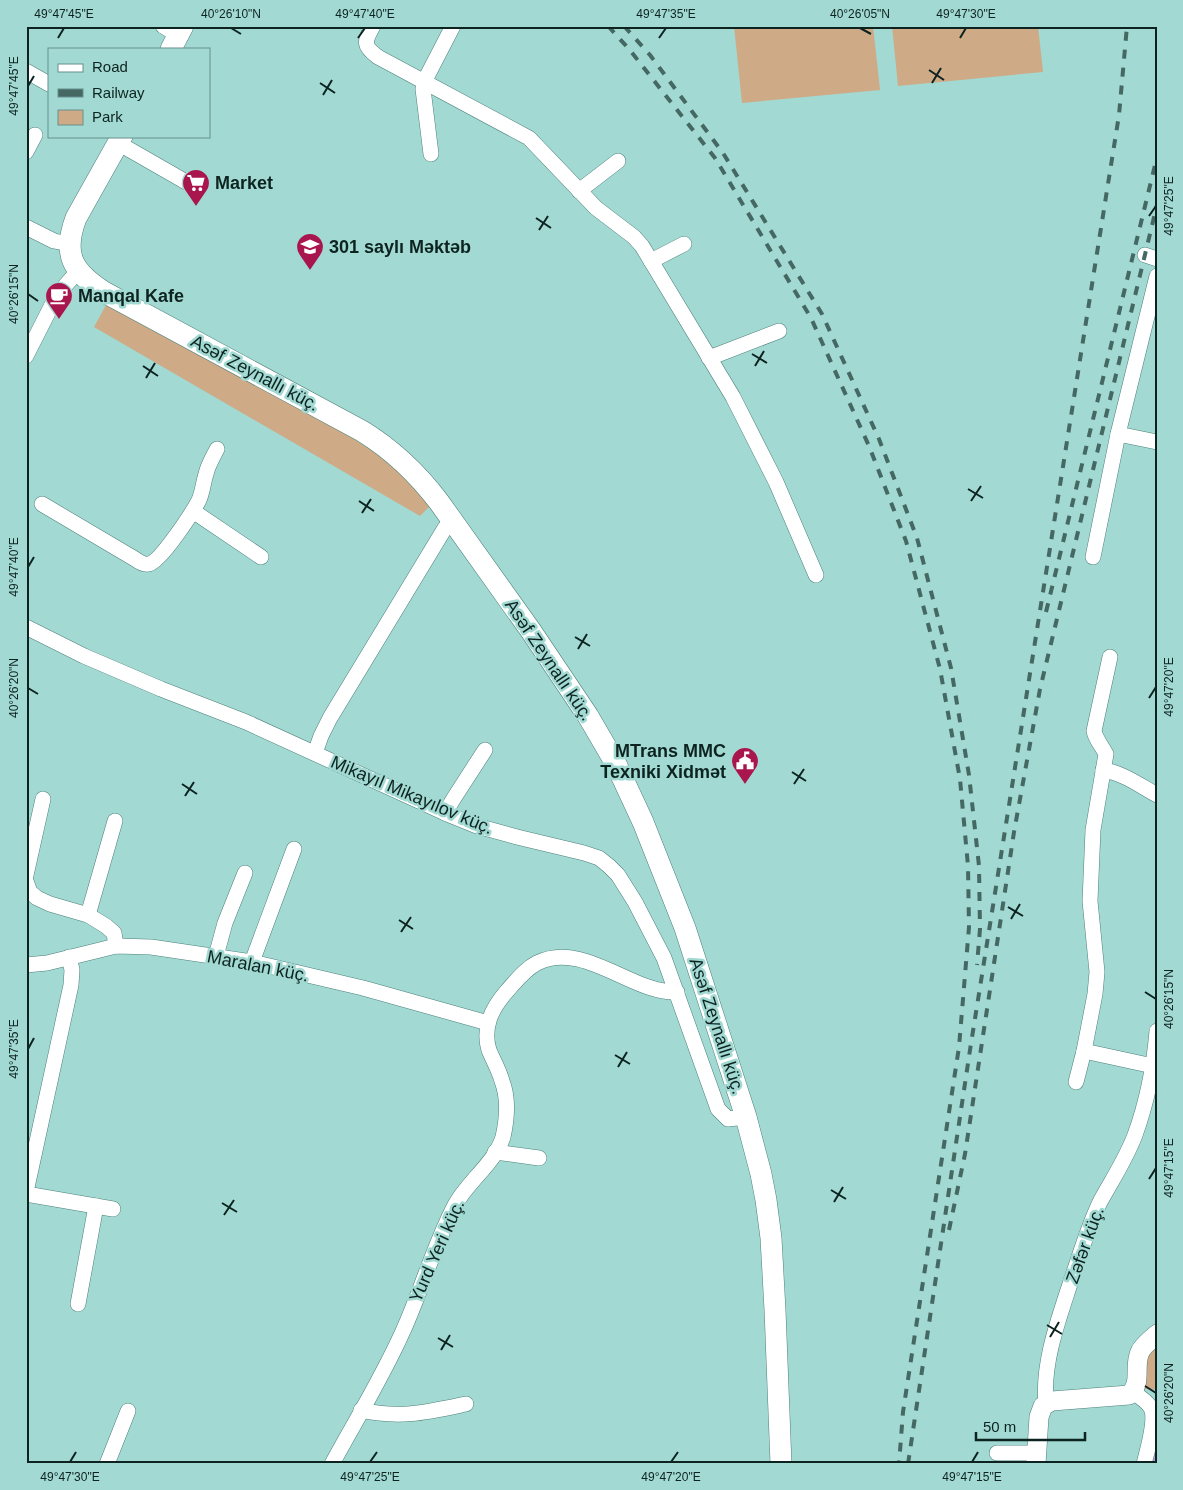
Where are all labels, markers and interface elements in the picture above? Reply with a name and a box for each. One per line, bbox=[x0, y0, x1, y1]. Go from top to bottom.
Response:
text: 49°47'45"E bbox=[34, 7, 94, 21]
text: 40°26'10"N bbox=[201, 7, 261, 21]
text: 49°47'40"E bbox=[335, 7, 395, 21]
text: 49°47'35"E bbox=[636, 7, 696, 21]
text: 40°26'05"N bbox=[830, 7, 890, 21]
text: 49°47'30"E bbox=[936, 7, 996, 21]
legend bbox=[48, 48, 210, 138]
text: 49°47'45"E bbox=[7, 56, 21, 116]
text: Road bbox=[92, 58, 128, 75]
text: Railway bbox=[92, 84, 145, 101]
text: Park bbox=[92, 108, 123, 125]
supermarket icon: Market bbox=[181, 168, 211, 207]
place label: Market bbox=[215, 173, 273, 193]
text: 49°47'25"E bbox=[1162, 176, 1176, 236]
school or university icon: 301 saylı Məktəb bbox=[295, 232, 325, 271]
place label: 301 saylı Məktəb bbox=[329, 237, 471, 257]
text: 40°26'15"N bbox=[7, 264, 21, 324]
cafe icon: Manqal Kafe bbox=[44, 281, 74, 320]
place label: Manqal Kafe bbox=[78, 286, 184, 306]
street label: Asəf Zeynallı küç. bbox=[188, 331, 322, 415]
text: 49°47'40"E bbox=[7, 537, 21, 597]
street label: Asəf Zeynallı küç. bbox=[501, 596, 597, 724]
text: 49°47'20"E bbox=[1162, 657, 1176, 717]
text: 40°26'20"N bbox=[7, 658, 21, 718]
place label: MTrans MMC Texniki Xidmət bbox=[600, 741, 726, 782]
public building icon: MTrans MMC Texniki Xidmət bbox=[730, 746, 760, 785]
street label: Mikayıl Mikayılov küç. bbox=[328, 752, 496, 838]
street label: Maralan küç. bbox=[206, 946, 310, 986]
street label: Asəf Zeynallı küç. bbox=[686, 955, 748, 1097]
text: 40°26'15"N bbox=[1162, 969, 1176, 1029]
text: 49°47'35"E bbox=[7, 1019, 21, 1079]
text: 49°47'15"E bbox=[1162, 1138, 1176, 1198]
street label: Yurd Yeri küç. bbox=[405, 1197, 469, 1305]
street label: Zəfər küç. bbox=[1062, 1204, 1108, 1286]
text: 40°26'20"N bbox=[1162, 1363, 1176, 1423]
scale bar bbox=[976, 1410, 1084, 1442]
text: 50 m bbox=[983, 1418, 1016, 1435]
text: 49°47'30"E bbox=[40, 1470, 100, 1484]
text: 49°47'25"E bbox=[340, 1470, 400, 1484]
text: 49°47'20"E bbox=[641, 1470, 701, 1484]
text: 49°47'15"E bbox=[942, 1470, 1002, 1484]

